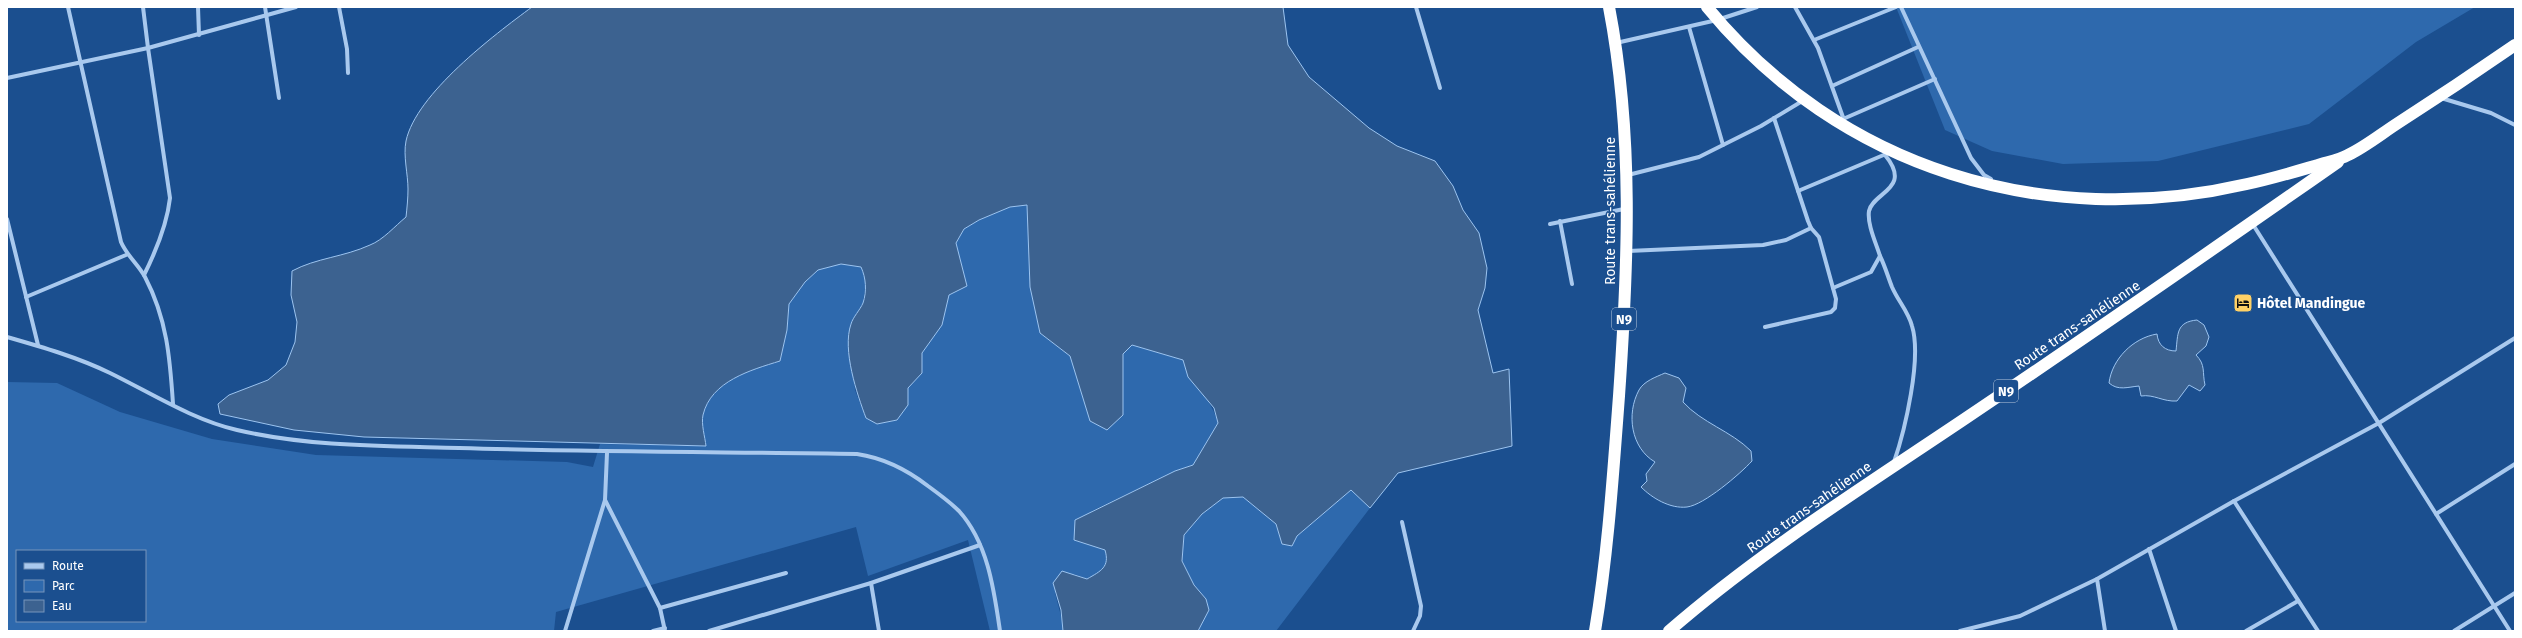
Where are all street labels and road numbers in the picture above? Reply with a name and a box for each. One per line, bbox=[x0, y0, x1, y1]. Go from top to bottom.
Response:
street label: Route trans-sahélienne bbox=[1602, 137, 1619, 285]
street label: Route trans-sahélienne bbox=[2011, 277, 2143, 374]
road number: N9 bbox=[1612, 308, 1636, 330]
road number: N9 bbox=[1994, 380, 2018, 402]
street label: Route trans-sahélienne bbox=[1744, 458, 1875, 557]

